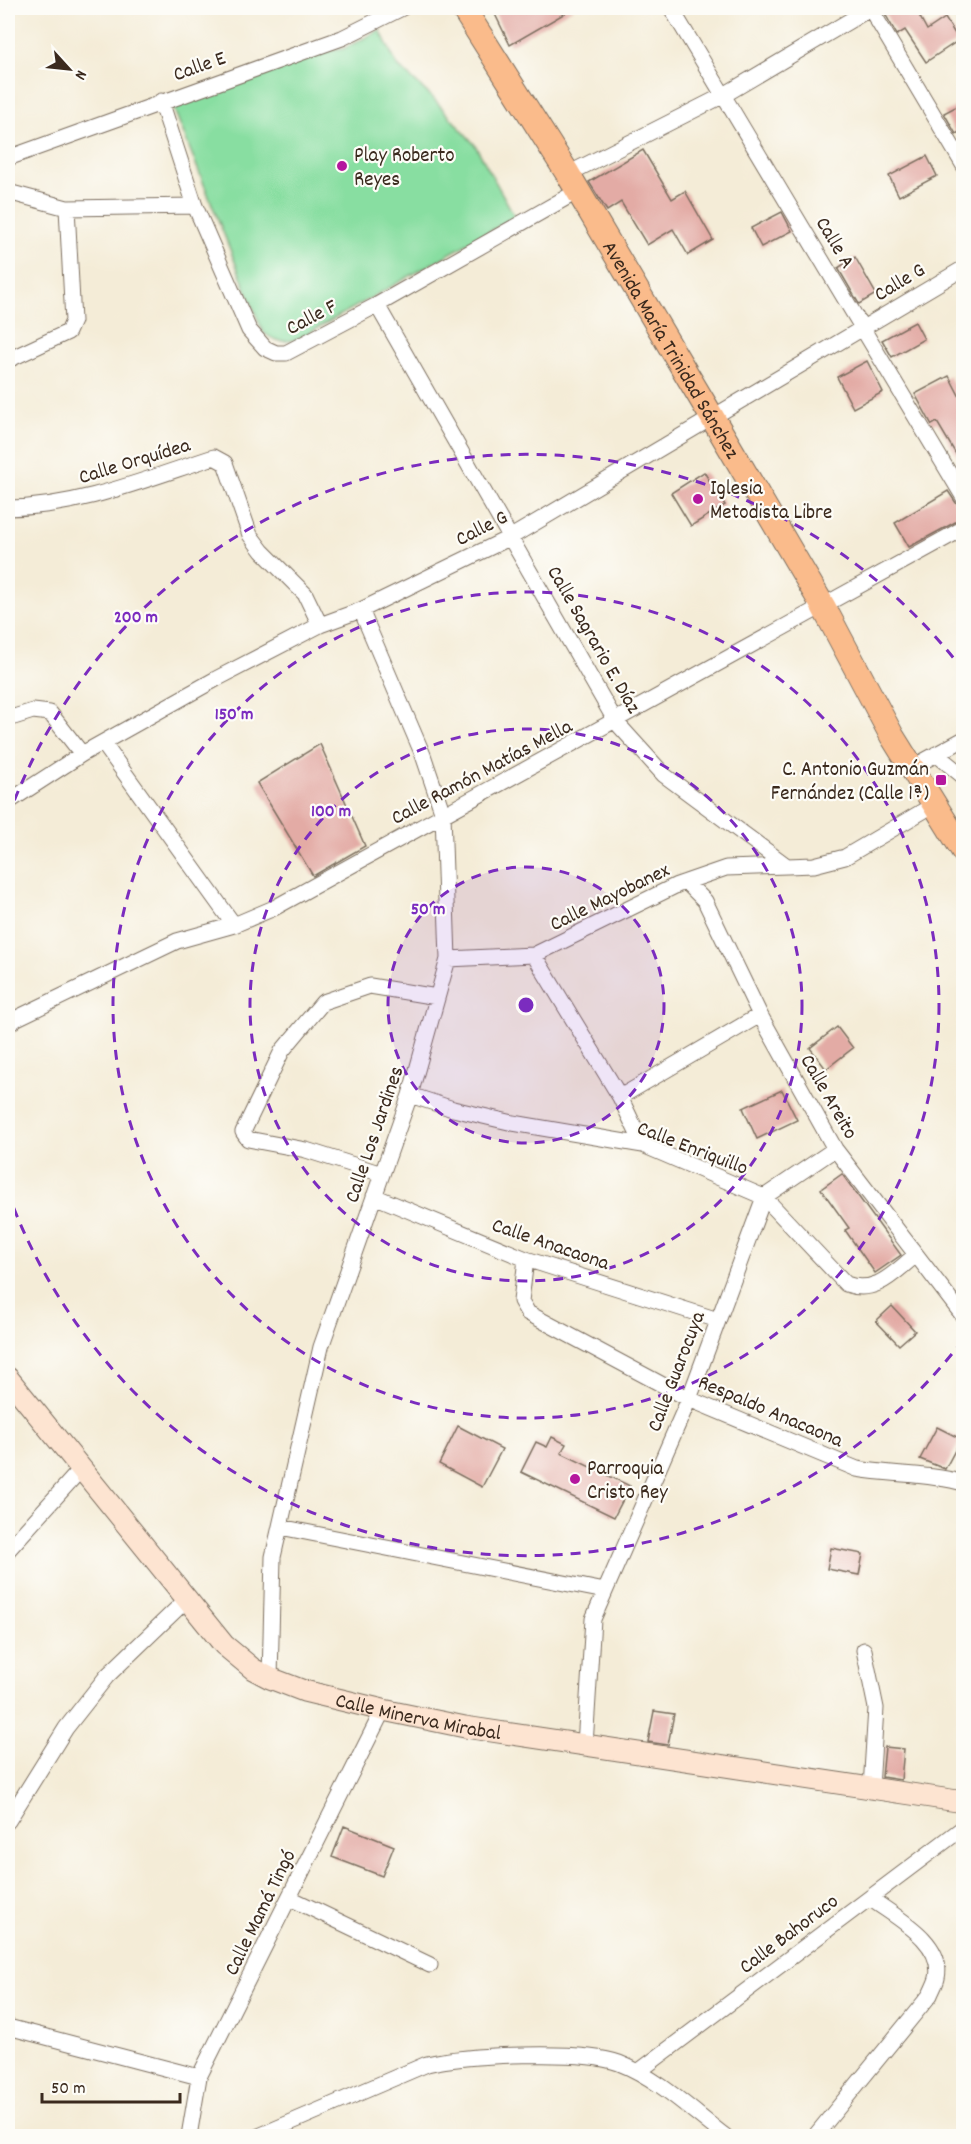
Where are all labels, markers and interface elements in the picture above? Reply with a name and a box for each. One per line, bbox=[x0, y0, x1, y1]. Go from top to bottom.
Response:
north arrow bbox=[39, 39, 99, 99]
street label: Calle E bbox=[170, 44, 231, 91]
text: N bbox=[68, 66, 92, 84]
place label: Play Roberto Reyes bbox=[354, 142, 455, 196]
marker: Play Roberto Reyes bbox=[335, 159, 349, 173]
street label: Calle A bbox=[806, 212, 861, 275]
street label: Avenida María Trinidad Sánchez bbox=[593, 236, 745, 465]
street label: Calle G bbox=[869, 257, 932, 311]
street label: Calle F bbox=[282, 293, 344, 344]
street label: Calle Orquídea bbox=[75, 431, 195, 494]
place label: Iglesia Metodista Libre bbox=[710, 475, 832, 529]
marker: Iglesia Metodista Libre bbox=[691, 492, 705, 506]
street label: Calle G bbox=[451, 504, 514, 555]
street label: Calle Sagrario E. Díaz bbox=[538, 561, 647, 720]
text: 200 m bbox=[114, 606, 158, 631]
text: 150 m bbox=[215, 703, 253, 728]
street label: Calle Ramón Matías Mella bbox=[386, 713, 579, 834]
place label: C. Antonio Guzmán Fernández (Calle 1ª) bbox=[771, 756, 929, 810]
marker: C. Antonio Guzmán Fernández (Calle 1ª) bbox=[934, 773, 948, 787]
text: 100 m bbox=[311, 800, 351, 825]
street label: Calle Mayobanex bbox=[545, 857, 675, 941]
text: 50 m bbox=[411, 898, 445, 923]
centre of rings bbox=[516, 995, 536, 1015]
street label: Calle Areito bbox=[791, 1049, 864, 1146]
street label: Calle Los Jardines bbox=[338, 1063, 413, 1207]
street label: Calle Enriquillo bbox=[632, 1115, 752, 1185]
street label: Calle Anacaona bbox=[487, 1212, 614, 1280]
street label: Calle Guarocuya bbox=[641, 1306, 715, 1437]
street label: Respaldo Anacaona bbox=[693, 1369, 848, 1457]
place label: Parroquia Cristo Rey bbox=[587, 1455, 668, 1509]
marker: Parroquia Cristo Rey bbox=[568, 1472, 582, 1486]
street label: Calle Minerva Mirabal bbox=[332, 1687, 503, 1750]
street label: Calle Mamá Tingó bbox=[218, 1845, 305, 1981]
street label: Calle Bahoruco bbox=[734, 1888, 846, 1983]
scale bar bbox=[42, 2066, 180, 2104]
text: 50 m bbox=[51, 2077, 86, 2102]

